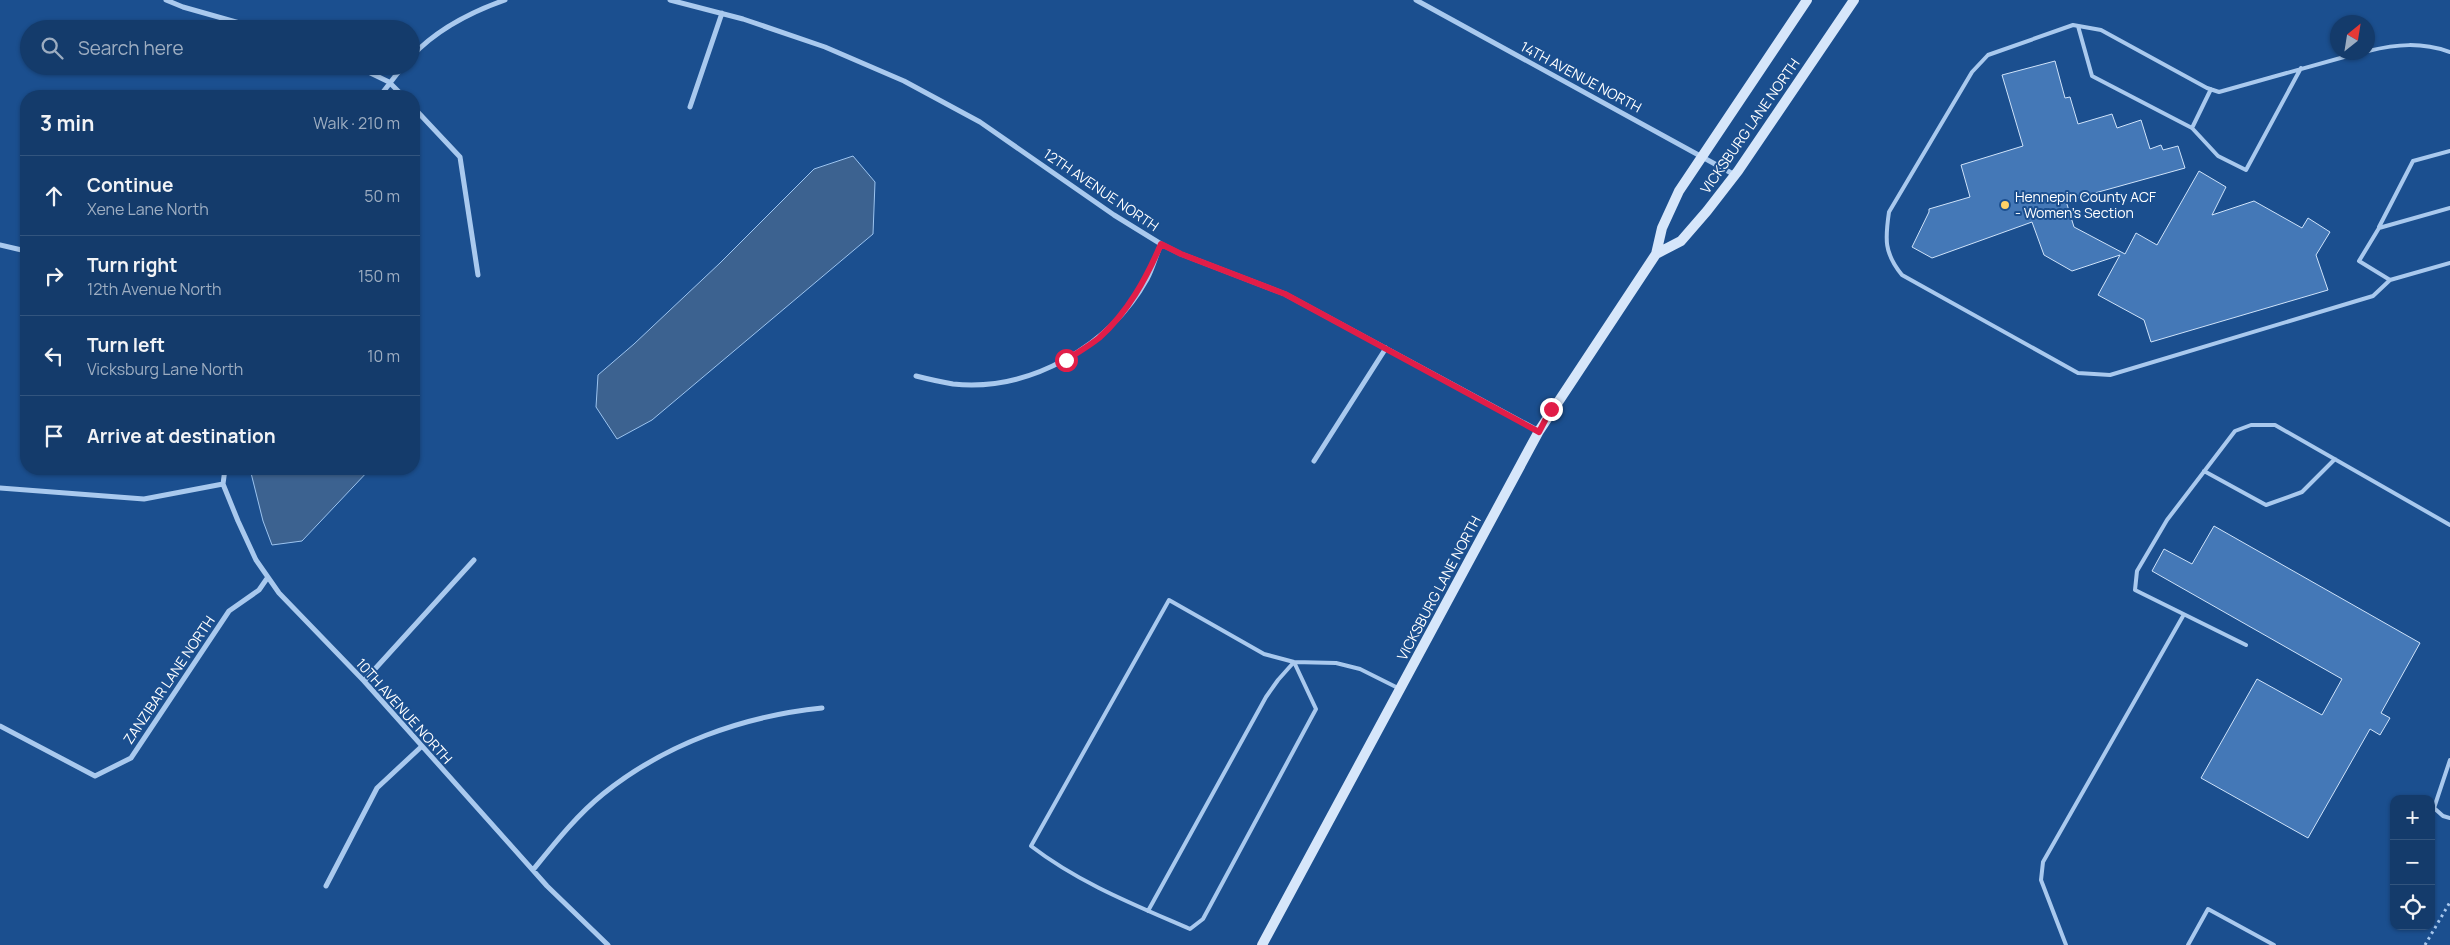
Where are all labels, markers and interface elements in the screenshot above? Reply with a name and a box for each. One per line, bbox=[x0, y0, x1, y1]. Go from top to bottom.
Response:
north arrow bbox=[2330, 15, 2375, 60]
search box bbox=[20, 20, 420, 75]
icon: search bbox=[38, 34, 66, 62]
text: Search here bbox=[78, 35, 184, 61]
street label: 14TH AVENUE NORTH bbox=[1517, 37, 1645, 117]
street label: VICKSBURG LANE NORTH bbox=[1696, 54, 1804, 197]
text: 3 min bbox=[40, 109, 94, 137]
text: Walk · 210 m bbox=[313, 112, 400, 134]
street label: 12TH AVENUE NORTH bbox=[1040, 144, 1163, 235]
text: Continue bbox=[87, 172, 173, 198]
icon: ahead bbox=[40, 182, 68, 210]
text: 50 m bbox=[364, 185, 400, 207]
place label: Hennepin County ACF - Women's Section bbox=[2015, 187, 2156, 222]
text: Xene Lane North bbox=[87, 198, 209, 220]
marker: Hennepin County ACF - Women's Section bbox=[1999, 199, 2011, 211]
text: Turn right bbox=[87, 252, 177, 278]
icon: right bbox=[40, 262, 68, 290]
text: 150 m bbox=[358, 265, 400, 287]
text: 12th Avenue North bbox=[87, 278, 222, 300]
text: Turn left bbox=[87, 332, 165, 358]
icon: left bbox=[40, 342, 68, 370]
text: 10 m bbox=[367, 345, 400, 367]
route start bbox=[1055, 349, 1078, 372]
text: Vicksburg Lane North bbox=[87, 358, 243, 380]
route end bbox=[1540, 398, 1563, 421]
icon: arrive bbox=[40, 422, 68, 450]
text: Arrive at destination bbox=[87, 423, 276, 449]
street label: VICKSBURG LANE NORTH bbox=[1392, 512, 1485, 663]
street label: ZANZIBAR LANE NORTH bbox=[119, 612, 219, 748]
street label: 10TH AVENUE NORTH bbox=[352, 654, 457, 767]
map controls bbox=[2390, 795, 2435, 930]
button: + bbox=[2390, 795, 2435, 840]
button: − bbox=[2390, 840, 2435, 885]
button: locate bbox=[2390, 885, 2435, 930]

